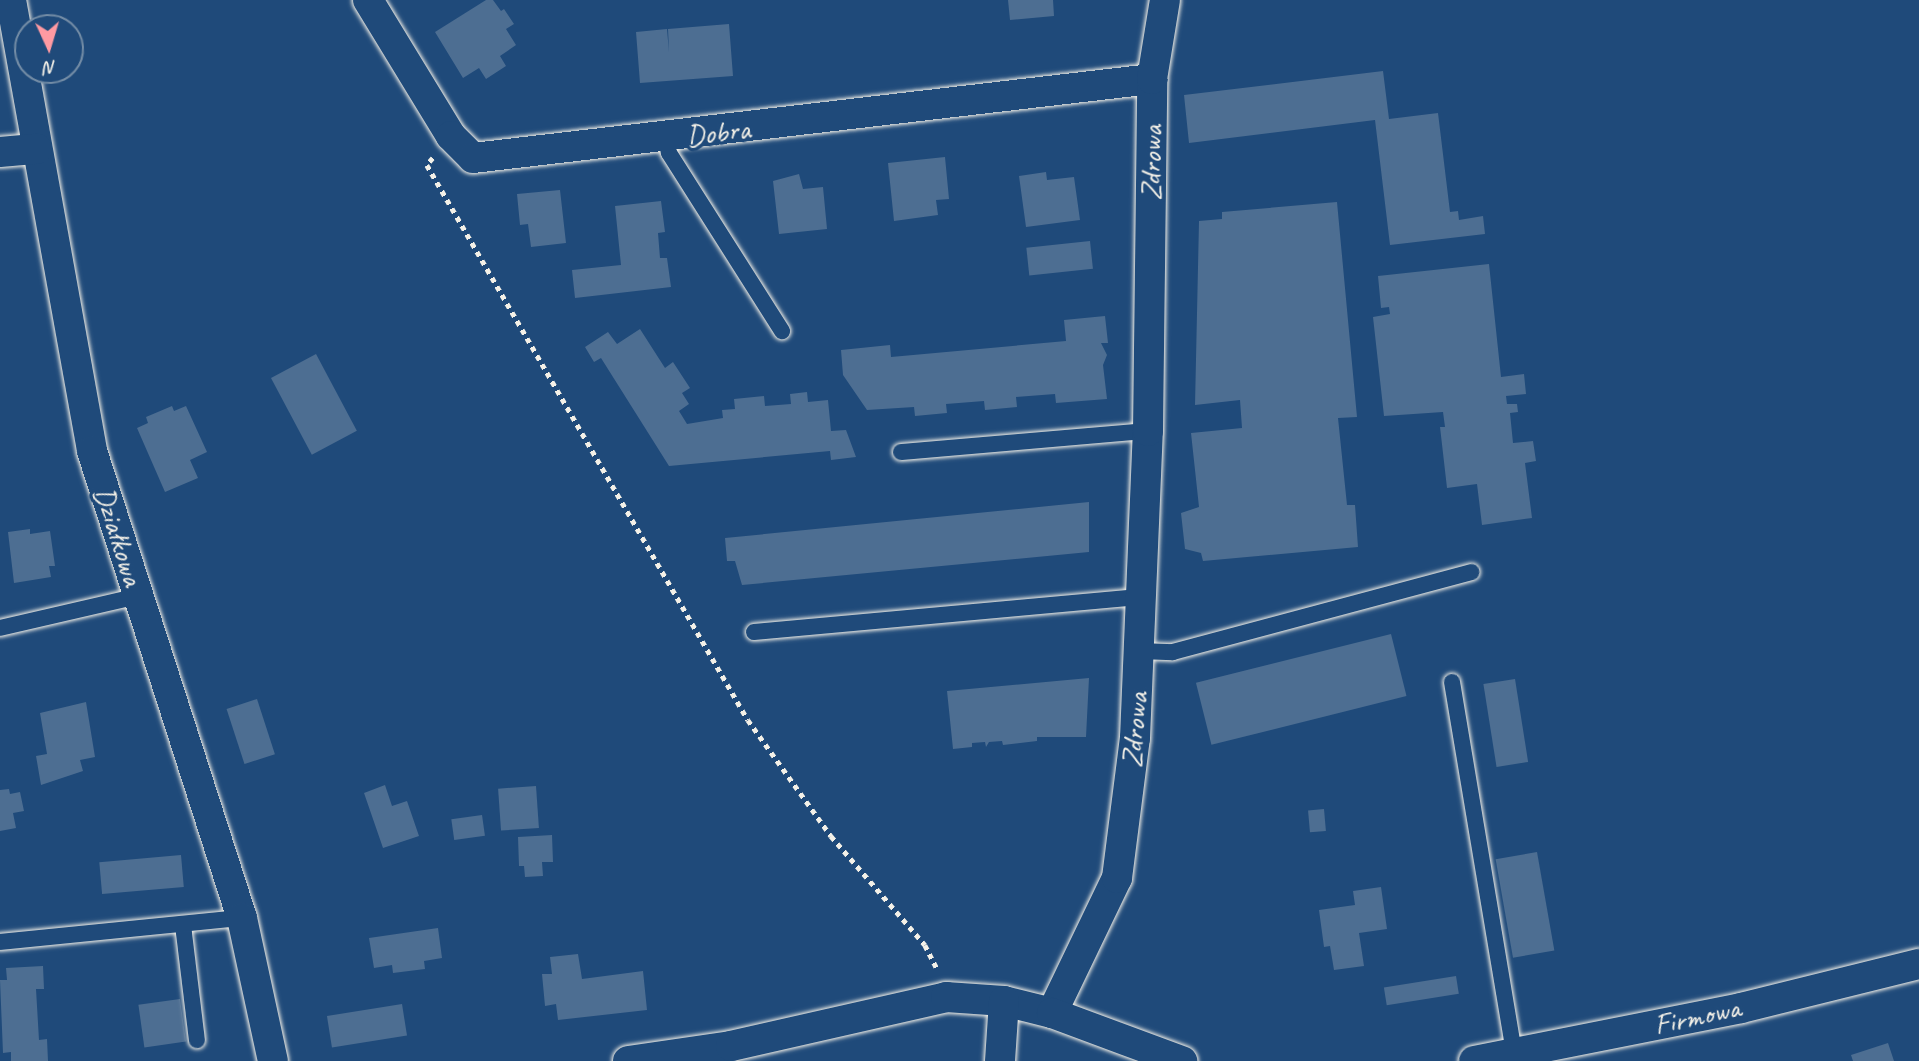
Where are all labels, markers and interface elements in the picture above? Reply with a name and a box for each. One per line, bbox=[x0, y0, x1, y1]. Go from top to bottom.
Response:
north arrow bbox=[14, 14, 84, 84]
text: N bbox=[44, 56, 57, 80]
street label: Dobra bbox=[684, 110, 752, 154]
street label: Zdrowa bbox=[1132, 125, 1170, 201]
street label: Działkowa bbox=[86, 482, 152, 590]
street label: Zdrowa bbox=[1113, 691, 1155, 769]
street label: Firmowa bbox=[1651, 989, 1743, 1043]

